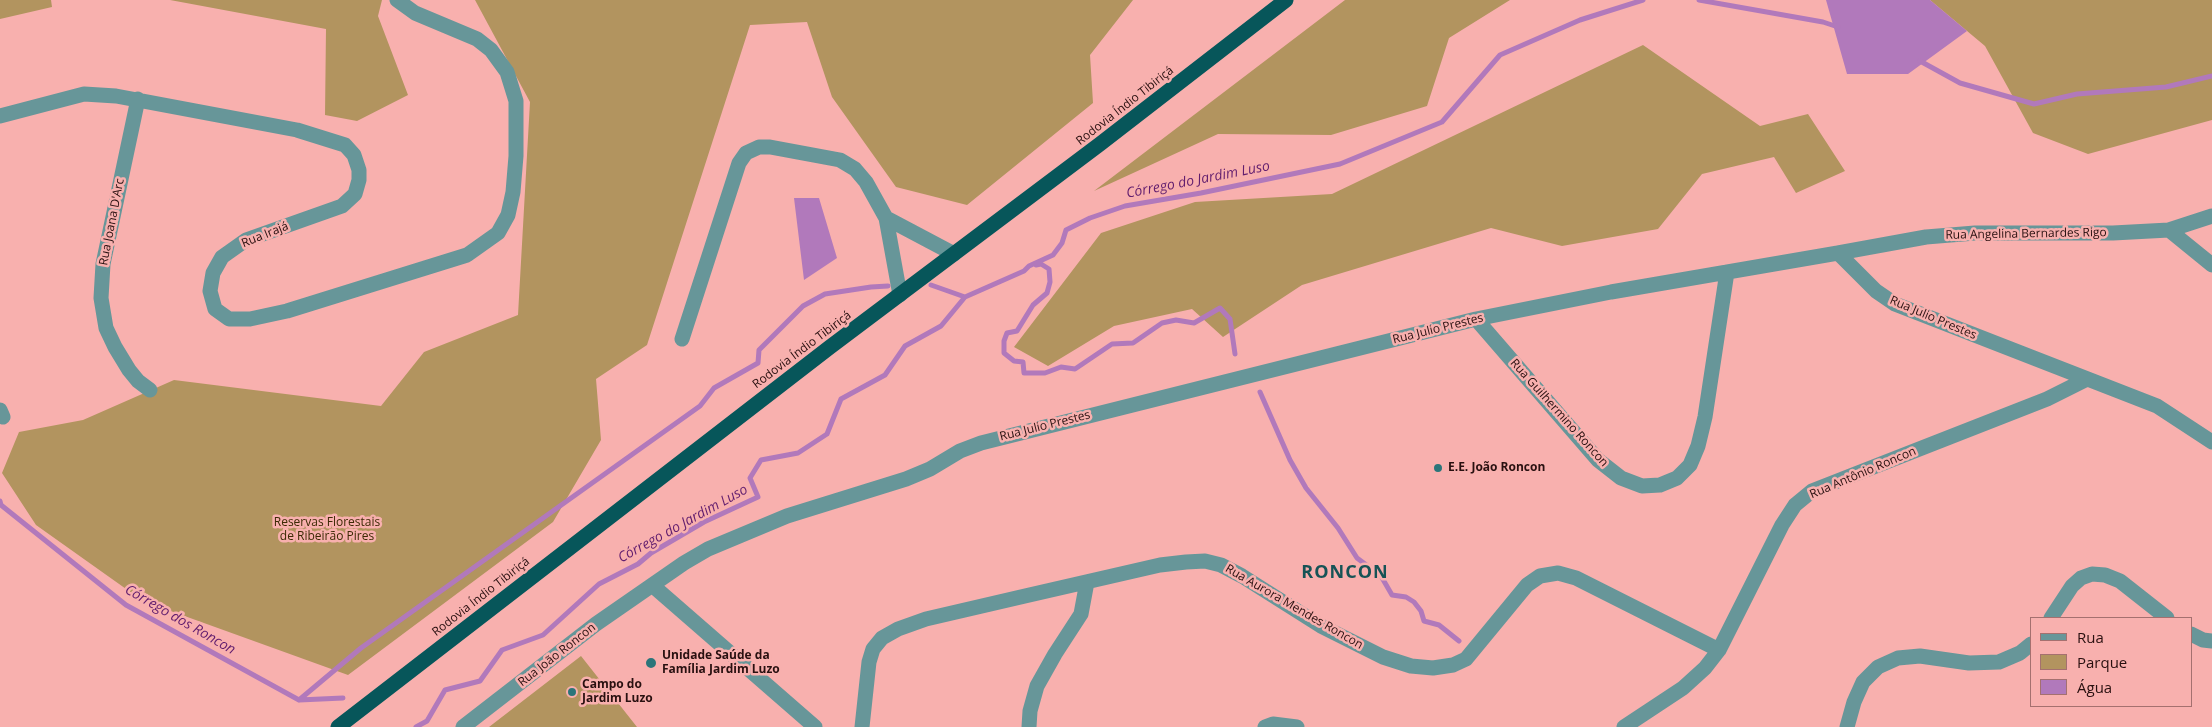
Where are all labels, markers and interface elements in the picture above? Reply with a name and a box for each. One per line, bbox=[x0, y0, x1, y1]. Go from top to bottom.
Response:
street label: Rodovia Índio Tibiriçá bbox=[1073, 63, 1177, 149]
water label: Córrego do Jardim Luso bbox=[1125, 158, 1271, 202]
street label: Rua Joana D'Arc bbox=[97, 177, 127, 267]
street label: Rua Irajá bbox=[240, 219, 290, 251]
street label: Rua Angelina Bernardes Rigo bbox=[1945, 225, 2107, 243]
street label: Rua Julio Prestes bbox=[1887, 293, 1979, 343]
street label: Rodovia Índio Tibiriçá bbox=[750, 308, 854, 392]
street label: Rua Julio Prestes bbox=[1391, 311, 1485, 347]
street label: Rua Guilhermino Roncon bbox=[1507, 356, 1611, 470]
street label: Rua Julio Prestes bbox=[998, 408, 1092, 444]
street label: Rua Antônio Roncon bbox=[1808, 444, 1918, 502]
place label: E.E. João Roncon bbox=[1448, 461, 1545, 475]
marker: E.E. João Roncon bbox=[1432, 462, 1444, 474]
water label: Córrego do Jardim Luso bbox=[615, 481, 751, 567]
park label: Reservas Florestais de Ribeirão Pires bbox=[274, 516, 380, 544]
street label: Rodovia Índio Tibiriçá bbox=[429, 554, 533, 640]
street label: Rua Aurora Mendes Roncon bbox=[1223, 562, 1365, 652]
district label: RONCON bbox=[1301, 562, 1389, 584]
water label: Córrego dos Roncon bbox=[122, 582, 238, 658]
legend bbox=[2030, 617, 2192, 707]
street label: Rua João Roncon bbox=[515, 620, 599, 690]
text: Rua bbox=[2077, 627, 2104, 647]
place label: Unidade Saúde da Família Jardim Luzo bbox=[662, 649, 780, 677]
text: Parque bbox=[2077, 652, 2127, 672]
marker: Unidade Saúde da Família Jardim Luzo bbox=[644, 656, 658, 670]
text: Água bbox=[2077, 677, 2112, 697]
place label: Campo do Jardim Luzo bbox=[582, 678, 653, 706]
marker: Campo do Jardim Luzo bbox=[566, 686, 578, 698]

